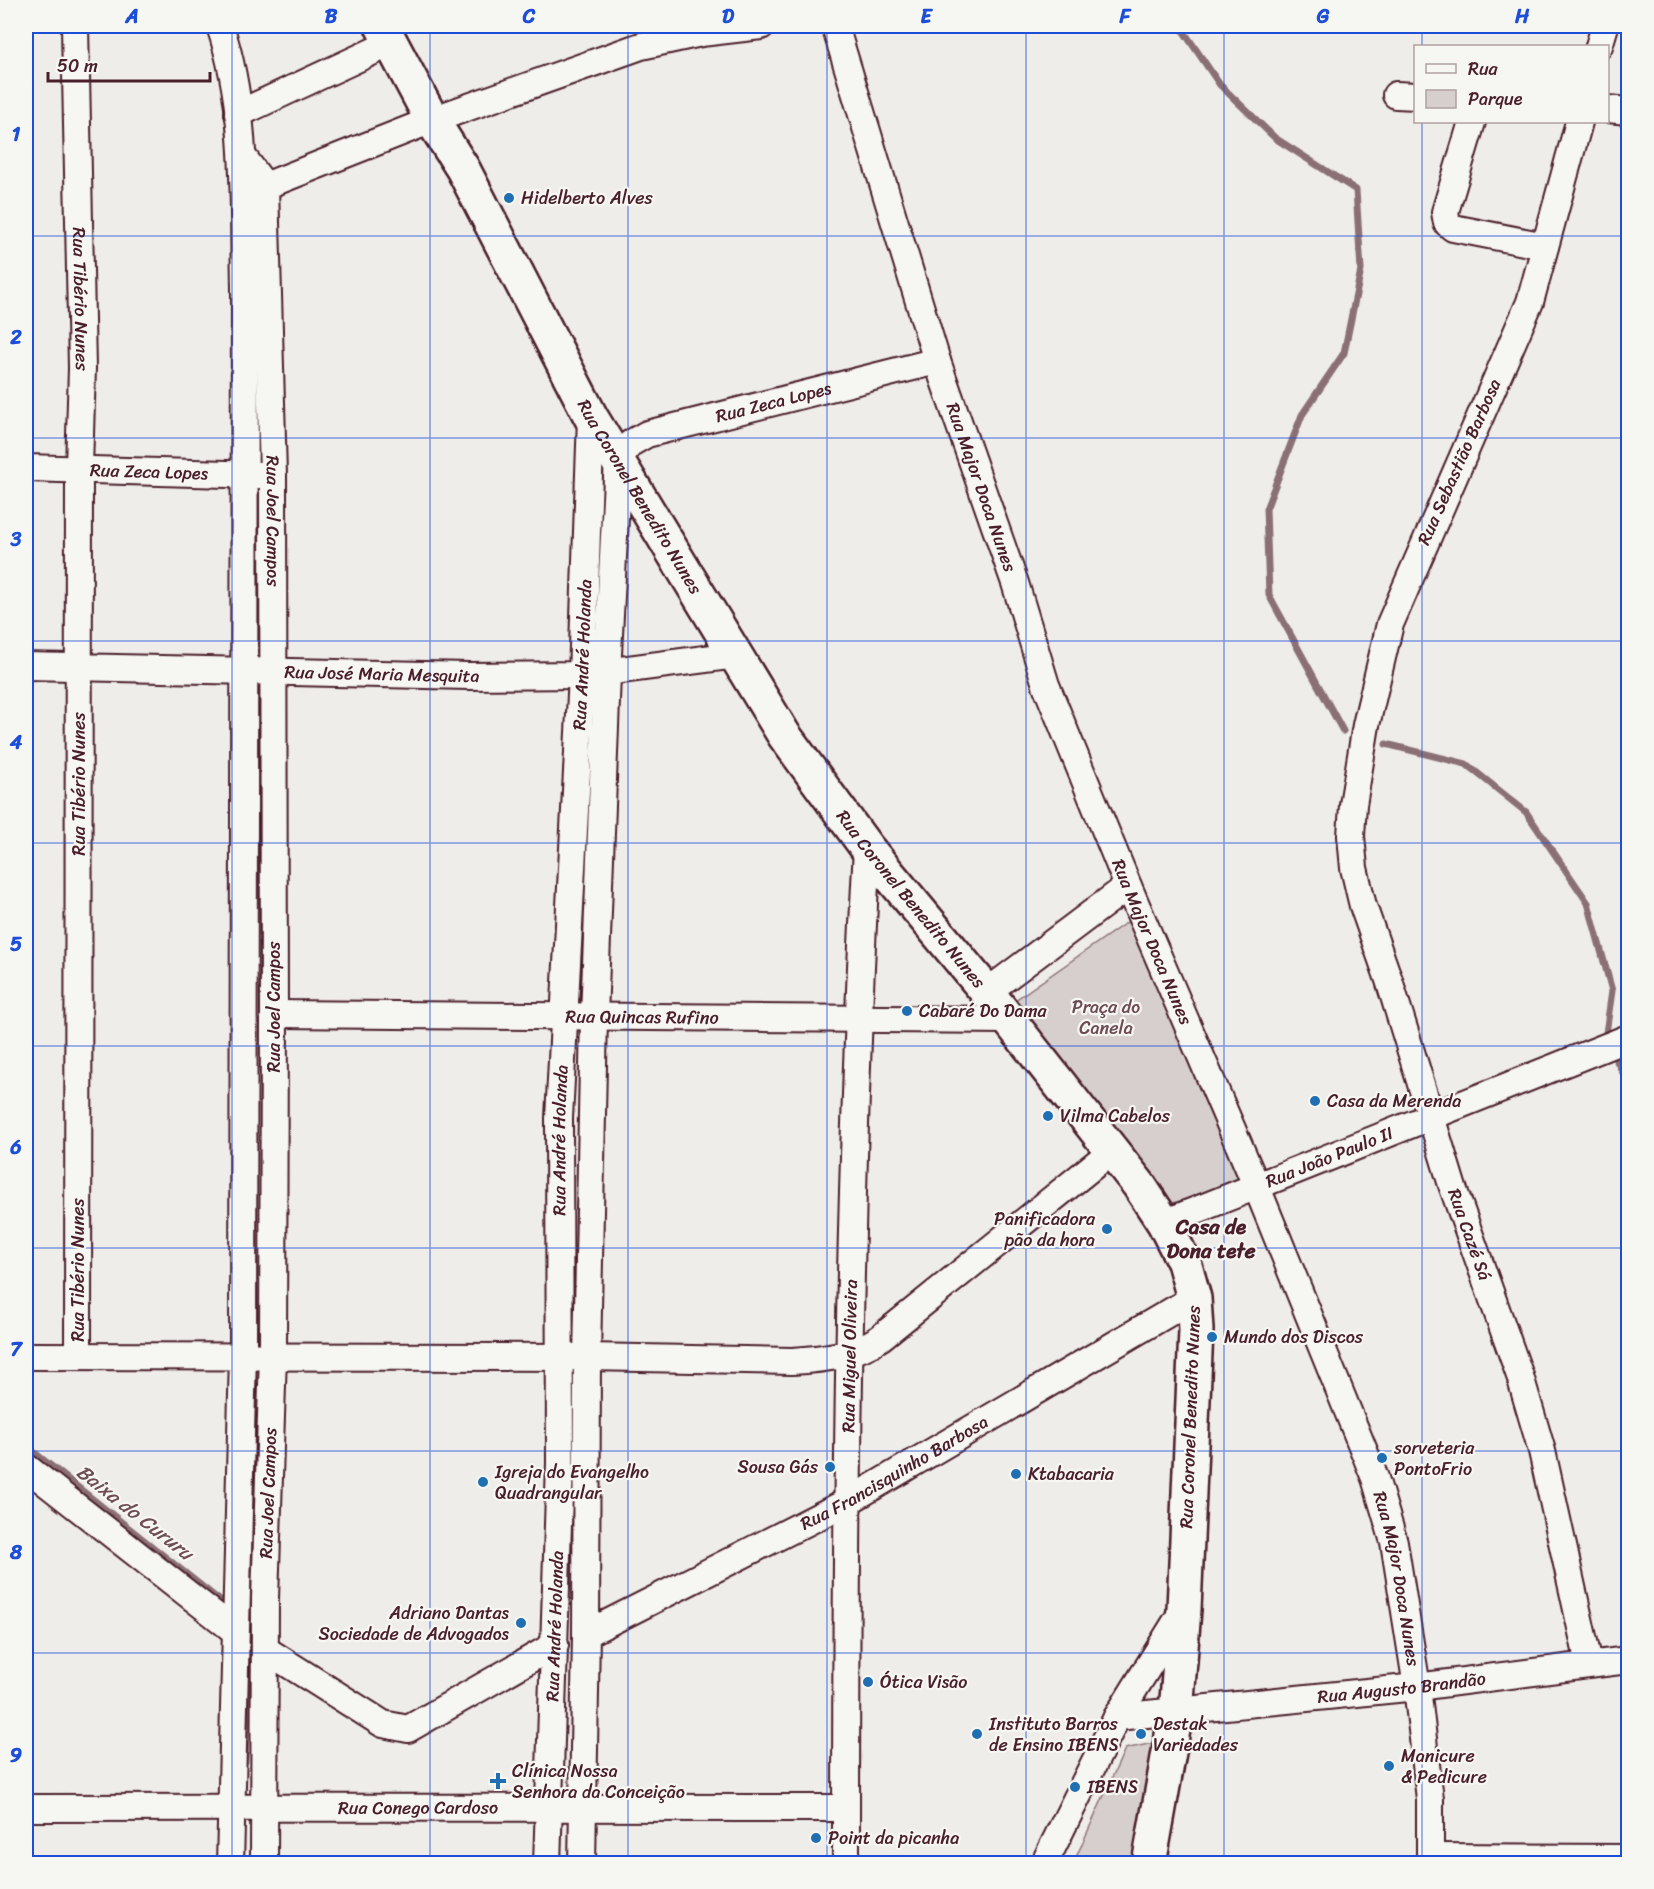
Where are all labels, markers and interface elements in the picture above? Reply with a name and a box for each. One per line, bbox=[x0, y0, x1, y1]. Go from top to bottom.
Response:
text: A bbox=[124, 0, 139, 34]
text: B bbox=[325, 0, 338, 34]
text: C bbox=[522, 0, 536, 34]
text: D bbox=[722, 0, 735, 34]
text: E bbox=[920, 0, 933, 34]
text: F bbox=[1119, 0, 1132, 34]
text: G bbox=[1316, 0, 1330, 34]
text: H bbox=[1514, 0, 1530, 34]
scale bar bbox=[48, 45, 210, 83]
legend bbox=[1414, 45, 1609, 123]
text: 50 m bbox=[57, 50, 98, 82]
text: Rua bbox=[1468, 53, 1499, 85]
text: Parque bbox=[1468, 83, 1523, 115]
text: 1 bbox=[12, 117, 21, 152]
place label: Hidelberto Alves bbox=[521, 182, 653, 214]
marker: Hidelberto Alves bbox=[502, 191, 516, 205]
street label: Rua Tibério Nunes bbox=[63, 227, 98, 372]
text: 2 bbox=[9, 320, 22, 355]
street label: Rua Zeca Lopes bbox=[712, 372, 835, 432]
street label: Rua Sebastião Barbosa bbox=[1408, 374, 1510, 550]
street label: Rua Coronel Benedito Nunes bbox=[568, 393, 712, 601]
street label: Rua Major Doca Nunes bbox=[937, 398, 1026, 577]
street label: Rua Zeca Lopes bbox=[89, 454, 209, 489]
street label: Rua Joel Campos bbox=[256, 455, 289, 587]
text: 3 bbox=[10, 522, 22, 557]
street label: Rua André Holanda bbox=[563, 579, 601, 731]
street label: Rua José Maria Mesquita bbox=[284, 656, 480, 692]
street label: Rua Tibério Nunes bbox=[63, 712, 95, 856]
text: 4 bbox=[9, 725, 23, 760]
street label: Rua Coronel Benedito Nunes bbox=[828, 803, 994, 996]
street label: Rua Major Doca Nunes bbox=[1103, 854, 1202, 1031]
text: 5 bbox=[10, 927, 22, 962]
street label: Rua Joel Campos bbox=[258, 941, 290, 1073]
park label: Praça do Canela bbox=[1072, 991, 1140, 1044]
place label: Cabaré Do Dama bbox=[919, 995, 1047, 1027]
street label: Rua Quincas Rufino bbox=[565, 1000, 719, 1034]
marker: Cabaré Do Dama bbox=[900, 1004, 914, 1018]
street label: Rua André Holanda bbox=[543, 1064, 578, 1216]
place label: Casa da Merenda bbox=[1327, 1085, 1461, 1117]
marker: Casa da Merenda bbox=[1308, 1094, 1322, 1108]
place label: Vilma Cabelos bbox=[1060, 1100, 1171, 1132]
marker: Vilma Cabelos bbox=[1041, 1109, 1055, 1123]
street label: Rua João Paulo II bbox=[1261, 1117, 1399, 1197]
text: 6 bbox=[9, 1130, 22, 1165]
street label: Rua Cazé Sá bbox=[1438, 1184, 1501, 1285]
street label: Rua Tibério Nunes bbox=[62, 1198, 94, 1342]
place label: Panificadora pão da hora bbox=[994, 1203, 1096, 1256]
district label: Casa de Dona tete bbox=[1166, 1208, 1256, 1270]
marker: Panificadora pão da hora bbox=[1100, 1222, 1114, 1236]
street label: Rua Miguel Oliveira bbox=[832, 1279, 867, 1433]
street label: Rua Coronel Benedito Nunes bbox=[1170, 1304, 1210, 1529]
place label: Mundo dos Discos bbox=[1224, 1321, 1364, 1353]
marker: Mundo dos Discos bbox=[1205, 1330, 1219, 1344]
text: 7 bbox=[10, 1332, 23, 1367]
street label: Rua Francisquinho Barbosa bbox=[794, 1406, 995, 1539]
street label: Rua Joel Campos bbox=[250, 1426, 286, 1559]
place label: sorveteria PontoFrio bbox=[1393, 1432, 1475, 1485]
place label: Sousa Gás bbox=[737, 1451, 819, 1483]
marker: sorveteria PontoFrio bbox=[1375, 1451, 1389, 1465]
water label: Baixa do Cururu bbox=[69, 1455, 203, 1571]
place label: Igreja do Evangelho Quadrangular bbox=[494, 1456, 649, 1509]
place label: Ktabacaria bbox=[1028, 1458, 1115, 1490]
marker: Sousa Gás bbox=[823, 1460, 837, 1474]
marker: Ktabacaria bbox=[1009, 1467, 1023, 1481]
marker: Igreja do Evangelho Quadrangular bbox=[476, 1475, 490, 1489]
street label: Rua Major Doca Nunes bbox=[1364, 1487, 1430, 1669]
text: 8 bbox=[9, 1535, 23, 1570]
street label: Rua André Holanda bbox=[536, 1550, 573, 1702]
place label: Adriano Dantas Sociedade de Advogados bbox=[318, 1597, 510, 1650]
marker: Adriano Dantas Sociedade de Advogados bbox=[514, 1616, 528, 1630]
street label: Rua Augusto Brandão bbox=[1316, 1662, 1488, 1713]
place label: Ótica Visão bbox=[880, 1666, 967, 1698]
marker: Ótica Visão bbox=[861, 1675, 875, 1689]
place label: Instituto Barros de Ensino IBENS bbox=[988, 1708, 1119, 1761]
place label: Destak Variedades bbox=[1153, 1708, 1239, 1761]
marker: Instituto Barros de Ensino IBENS bbox=[970, 1727, 984, 1741]
marker: Destak Variedades bbox=[1134, 1727, 1148, 1741]
text: 9 bbox=[10, 1738, 22, 1773]
place label: Manicure & Pedicure bbox=[1401, 1740, 1487, 1793]
place label: Clínica Nossa Senhora da Conceição bbox=[512, 1755, 685, 1808]
marker: Manicure & Pedicure bbox=[1382, 1759, 1396, 1773]
place label: IBENS bbox=[1086, 1771, 1138, 1803]
marker: Clínica Nossa Senhora da Conceição bbox=[489, 1772, 507, 1790]
marker: IBENS bbox=[1068, 1780, 1082, 1794]
street label: Rua Conego Cardoso bbox=[338, 1791, 498, 1824]
place label: Point da picanha bbox=[828, 1822, 959, 1854]
marker: Point da picanha bbox=[809, 1831, 823, 1845]

